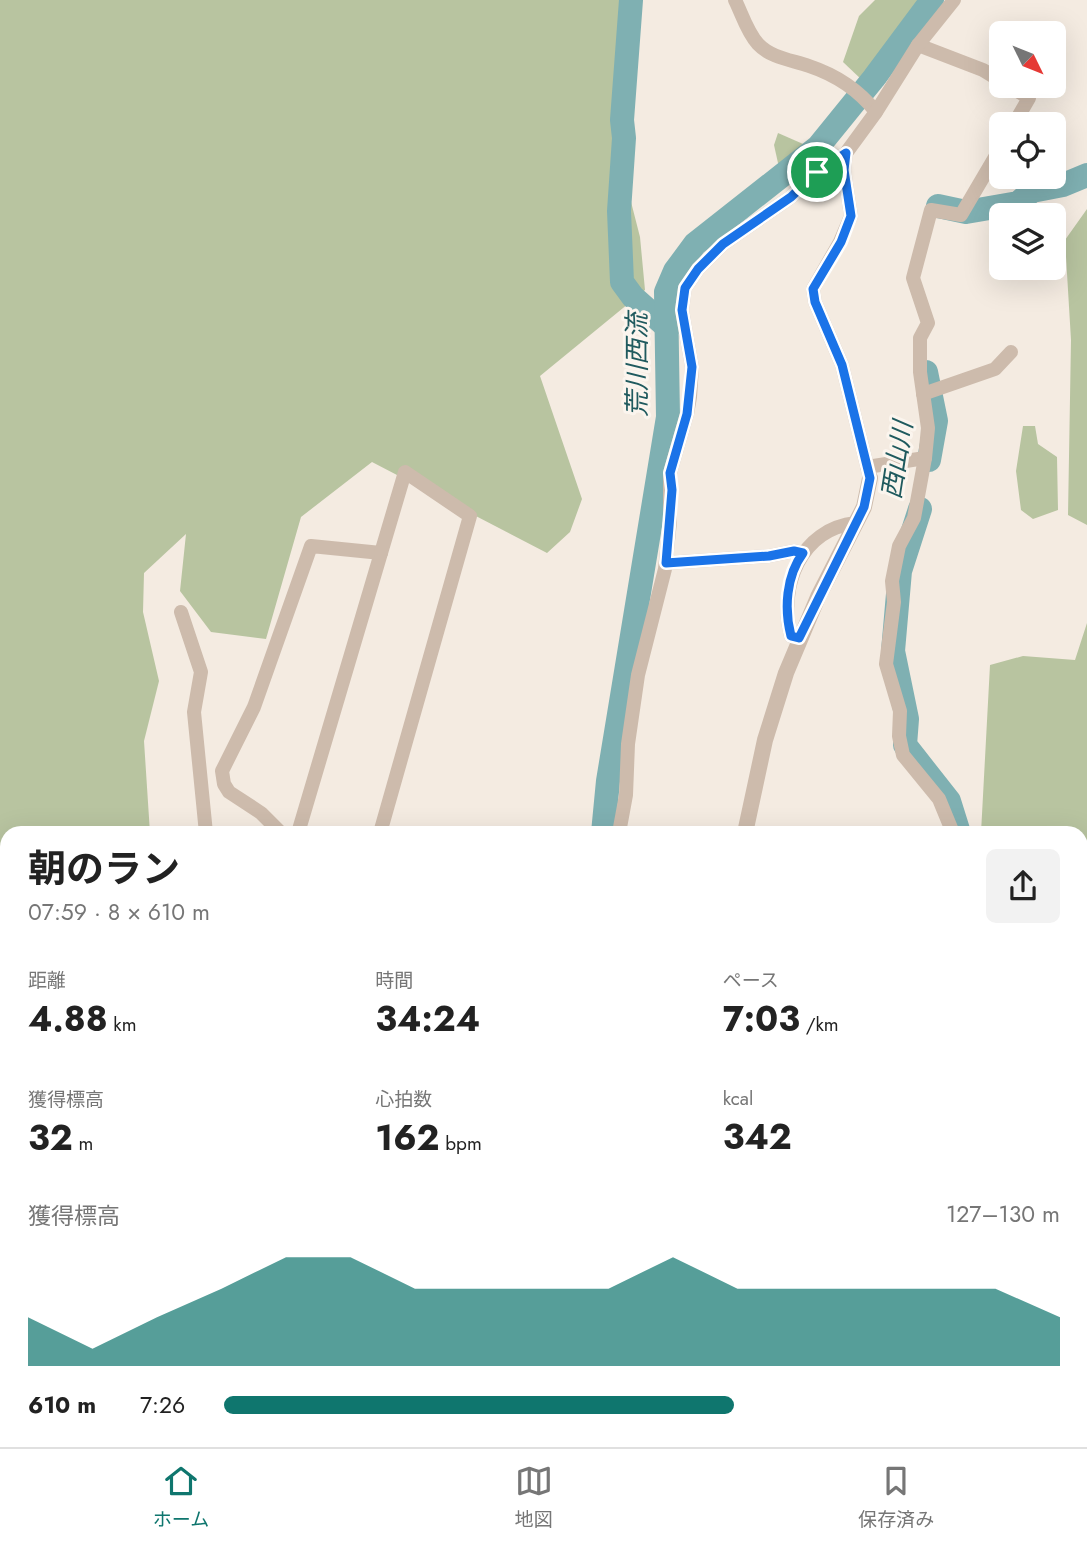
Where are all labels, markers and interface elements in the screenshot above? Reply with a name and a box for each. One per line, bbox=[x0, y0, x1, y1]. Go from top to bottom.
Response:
north arrow bbox=[989, 21, 1066, 98]
map controls bbox=[989, 21, 1066, 280]
button: locate bbox=[989, 112, 1066, 189]
pin bbox=[787, 142, 847, 202]
icon: arrive bbox=[798, 153, 836, 191]
button: layers bbox=[989, 203, 1066, 280]
water label: 荒川西流 bbox=[618, 309, 656, 417]
water label: 西山川 bbox=[872, 416, 922, 501]
text: 朝のラン bbox=[28, 841, 180, 896]
button: share bbox=[986, 849, 1060, 923]
text: 07:59 · 8 × 610 m bbox=[28, 895, 210, 929]
text: 距離 bbox=[28, 967, 66, 994]
text: 時間 bbox=[375, 967, 413, 994]
text: ペース bbox=[723, 967, 779, 994]
text: 4.88 bbox=[28, 994, 108, 1044]
text: 34:24 bbox=[375, 994, 480, 1044]
text: 7:03 bbox=[723, 994, 800, 1044]
text: km bbox=[108, 1011, 136, 1038]
text: /km bbox=[800, 1011, 839, 1038]
text: kcal bbox=[723, 1085, 753, 1112]
text: 獲得標高 bbox=[28, 1086, 104, 1113]
text: 心拍数 bbox=[375, 1086, 432, 1113]
text: 342 bbox=[723, 1112, 792, 1162]
text: 32 bbox=[28, 1113, 73, 1163]
text: 162 bbox=[375, 1113, 440, 1163]
text: m bbox=[73, 1130, 93, 1157]
text: bpm bbox=[440, 1130, 482, 1157]
text: 127–130 m bbox=[946, 1197, 1060, 1231]
text: 獲得標高 bbox=[28, 1199, 120, 1233]
text: 610 m bbox=[28, 1388, 96, 1422]
text: 7:26 bbox=[140, 1388, 185, 1422]
tab: ホーム bbox=[153, 1462, 209, 1533]
tab: 地図 bbox=[515, 1462, 553, 1533]
tab: 保存済み bbox=[858, 1462, 934, 1533]

